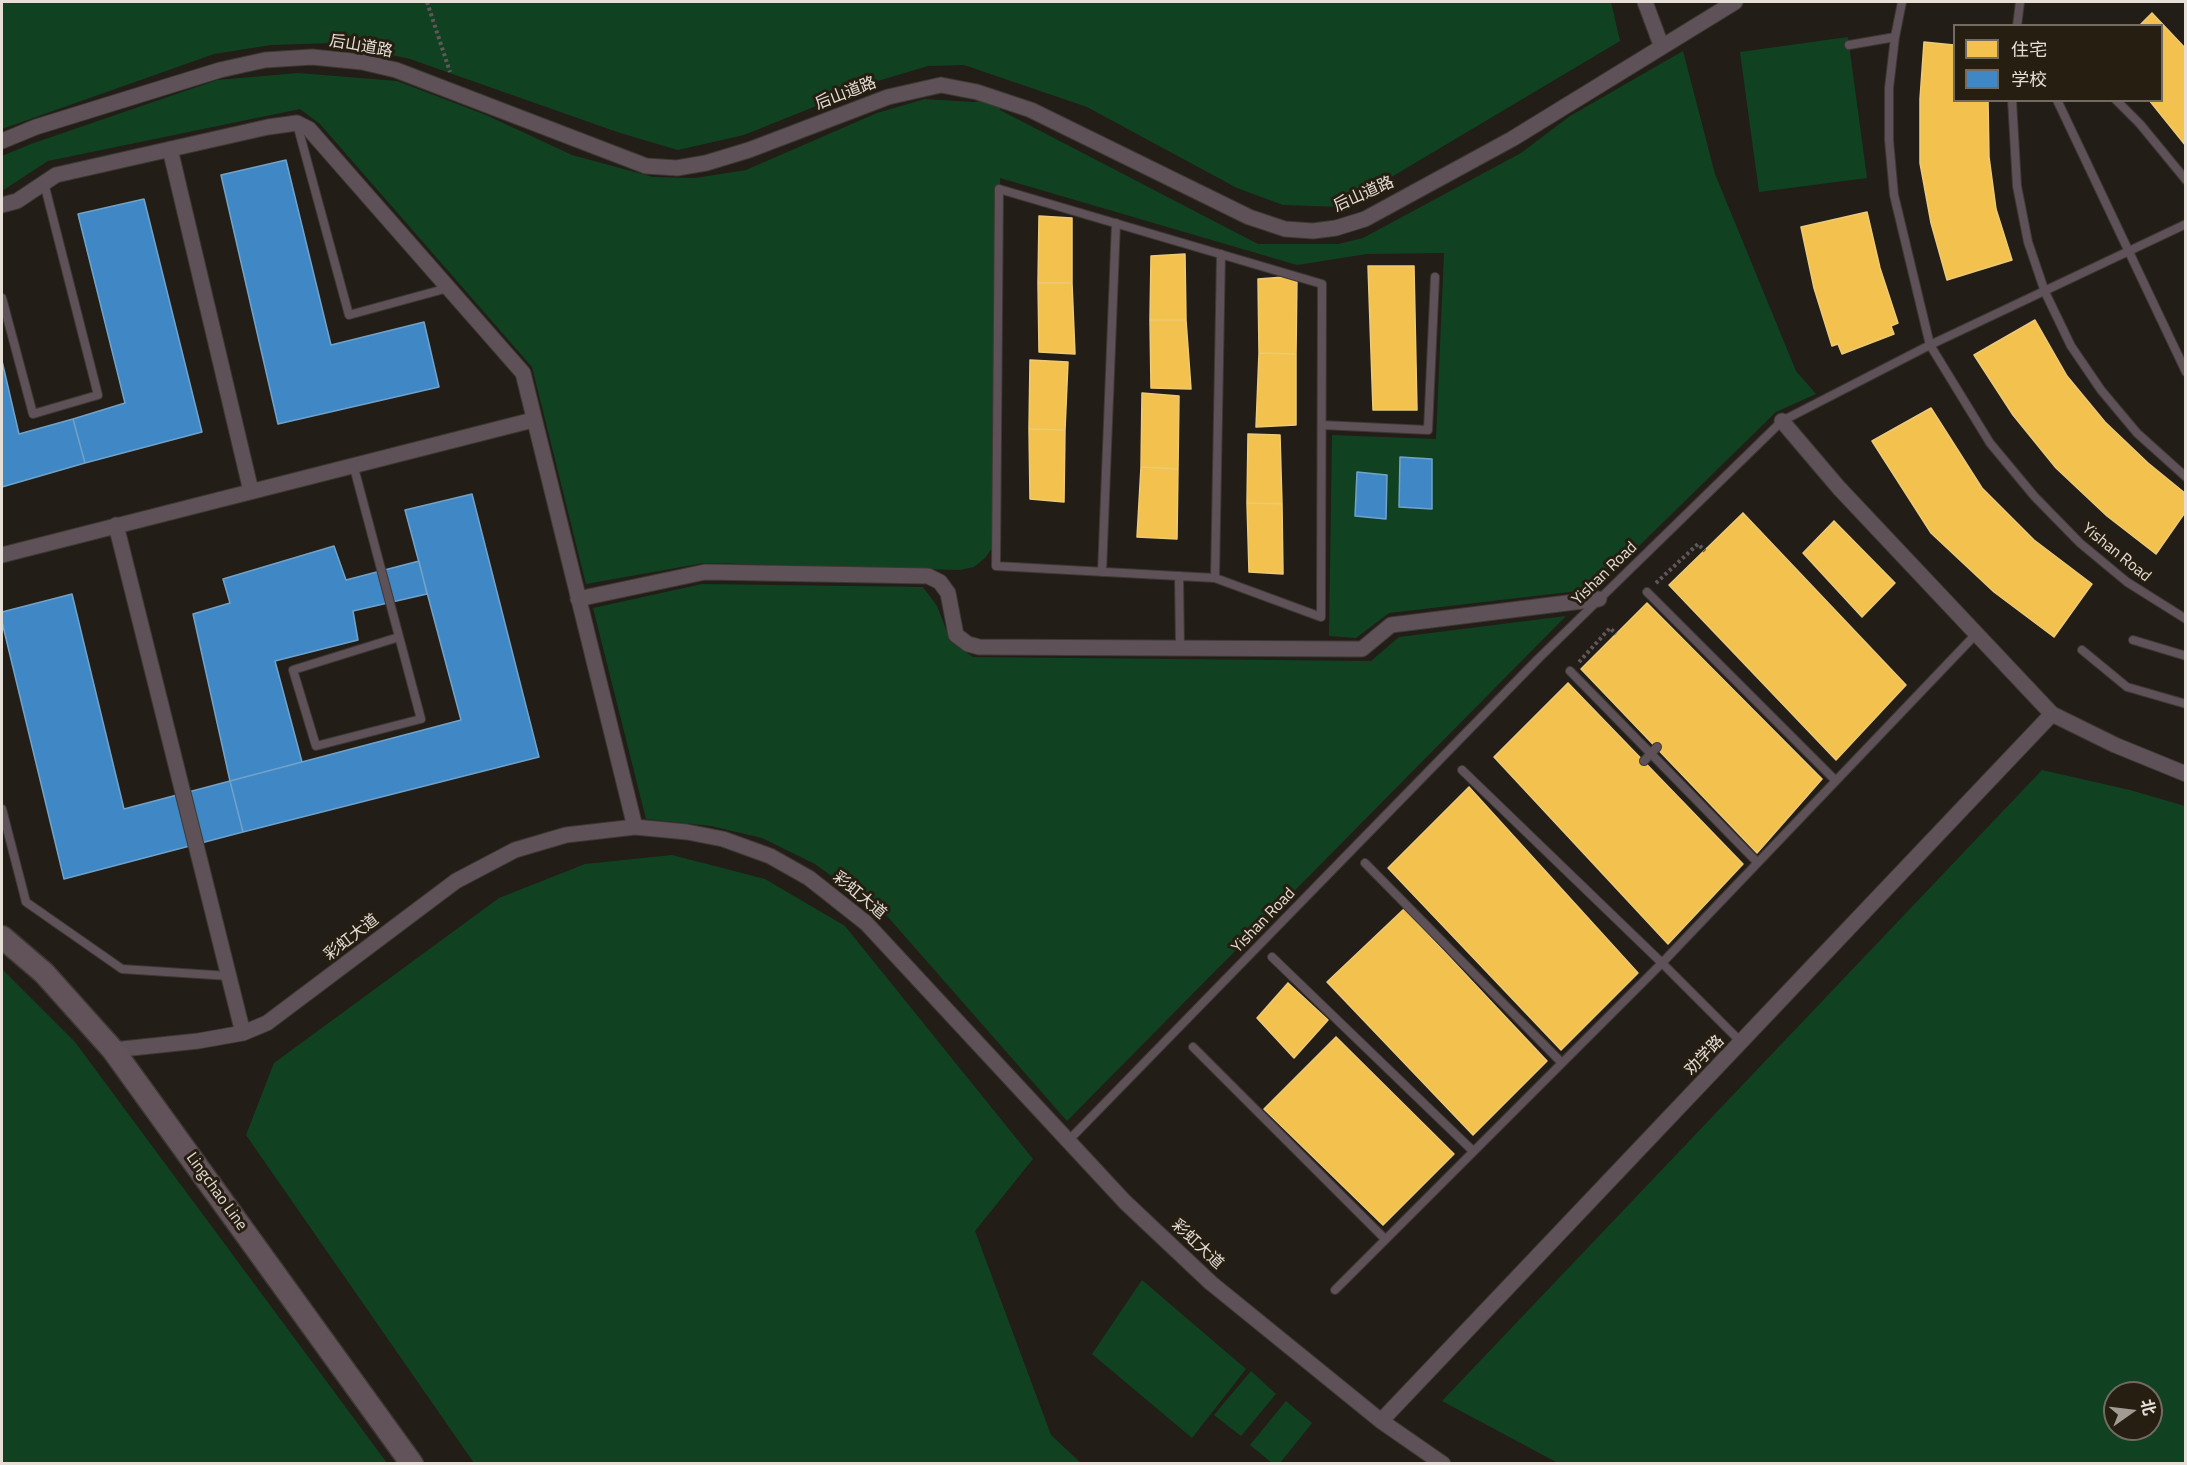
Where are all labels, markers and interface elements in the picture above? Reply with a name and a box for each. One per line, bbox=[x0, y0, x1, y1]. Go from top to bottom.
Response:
legend bbox=[1953, 24, 2163, 102]
street label: 后山道路 bbox=[328, 32, 394, 62]
text: 住宅 bbox=[2011, 36, 2047, 63]
text: 学校 bbox=[2011, 66, 2047, 93]
street label: 后山道路 bbox=[813, 74, 879, 114]
street label: 后山道路 bbox=[1331, 173, 1397, 217]
street label: Yishan Road bbox=[2078, 519, 2154, 587]
street label: Yishan Road bbox=[1569, 538, 1641, 610]
street label: 彩虹大道 bbox=[828, 868, 890, 924]
street label: Yishan Road bbox=[1228, 885, 1300, 957]
street label: 彩虹大道 bbox=[321, 911, 383, 965]
street label: 劝学路 bbox=[1681, 1032, 1729, 1080]
street label: Lingchao Line bbox=[181, 1149, 251, 1235]
street label: 彩虹大道 bbox=[1167, 1216, 1227, 1274]
north arrow bbox=[2103, 1381, 2163, 1441]
text: 北 bbox=[2135, 1396, 2162, 1418]

